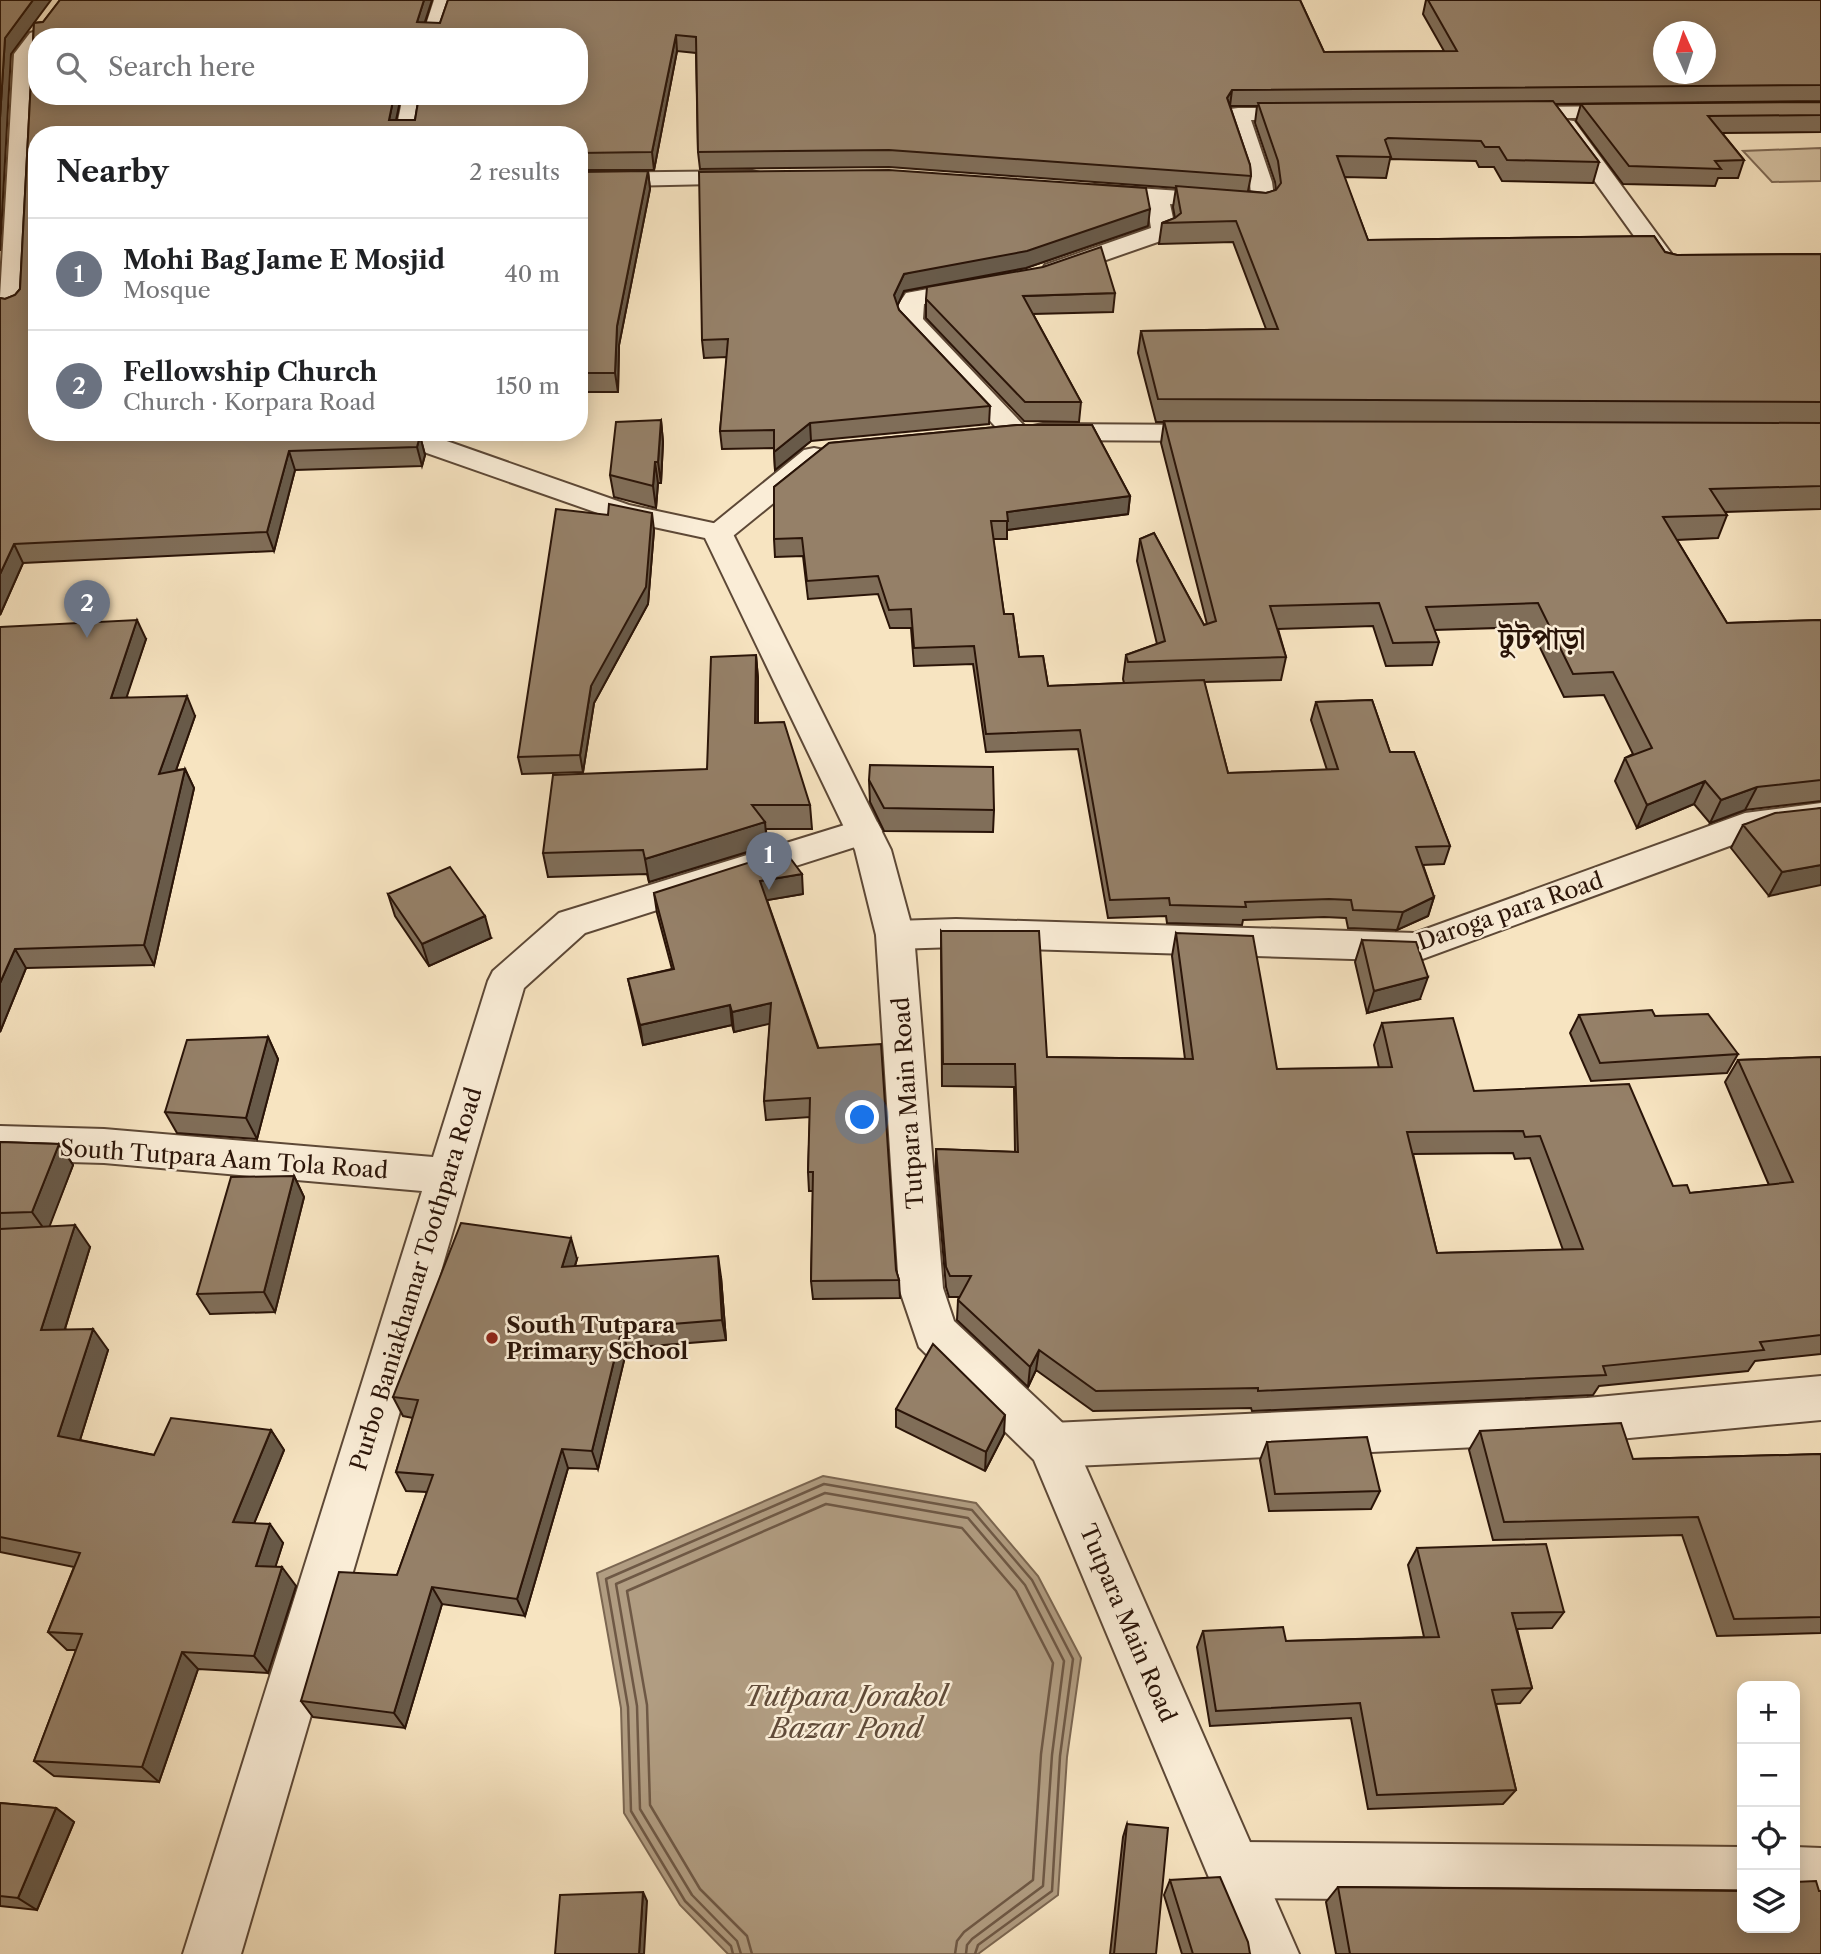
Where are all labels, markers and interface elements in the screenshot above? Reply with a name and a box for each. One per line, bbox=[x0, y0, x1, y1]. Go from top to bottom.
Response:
north arrow bbox=[1653, 21, 1716, 84]
search box bbox=[28, 28, 588, 105]
icon: search bbox=[52, 48, 90, 86]
text: Search here bbox=[108, 51, 255, 83]
text: Nearby bbox=[56, 153, 169, 190]
text: 2 results bbox=[469, 158, 560, 186]
text: Mohi Bag Jame E Mosjid bbox=[123, 244, 445, 276]
text: 1 bbox=[74, 260, 84, 288]
text: 40 m bbox=[505, 260, 560, 288]
text: Mosque bbox=[123, 276, 211, 304]
text: Fellowship Church bbox=[123, 356, 377, 388]
text: 2 bbox=[72, 372, 86, 400]
text: 150 m bbox=[496, 372, 560, 400]
text: Church · Korpara Road bbox=[123, 388, 376, 416]
pin: 2 bbox=[64, 580, 110, 638]
district label: টুটপাড়া bbox=[1496, 620, 1586, 659]
pin: 1 bbox=[746, 832, 792, 890]
street label: Daroga para Road bbox=[1413, 866, 1607, 956]
street label: Tutpara Main Road bbox=[887, 996, 929, 1210]
street label: Purbo Baniakhamar Toothpara Road bbox=[344, 1084, 488, 1474]
your location bbox=[845, 1100, 879, 1134]
street label: South Tutpara Aam Tola Road bbox=[59, 1134, 389, 1184]
place label: South Tutpara Primary School bbox=[506, 1311, 688, 1365]
marker: South Tutpara Primary School bbox=[484, 1330, 500, 1346]
street label: Tutpara Main Road bbox=[1074, 1520, 1182, 1726]
water label: Tutpara Jorakol Bazar Pond bbox=[745, 1679, 950, 1745]
map controls bbox=[1737, 1681, 1800, 1933]
button: + bbox=[1737, 1681, 1800, 1744]
button: − bbox=[1737, 1744, 1800, 1807]
button: locate bbox=[1737, 1807, 1800, 1870]
button: layers bbox=[1737, 1870, 1800, 1933]

